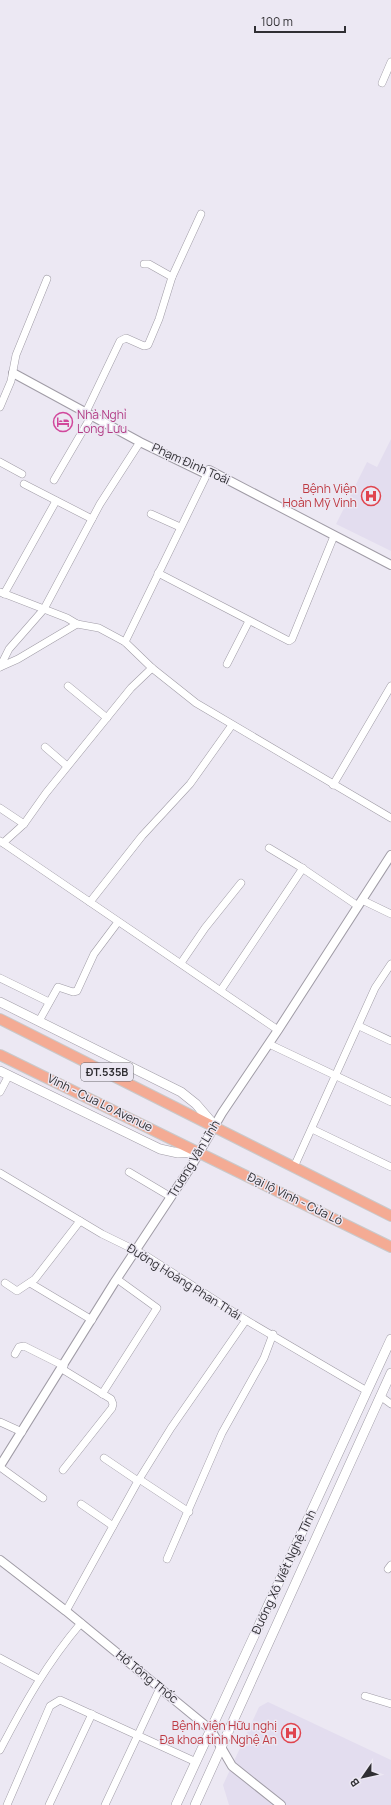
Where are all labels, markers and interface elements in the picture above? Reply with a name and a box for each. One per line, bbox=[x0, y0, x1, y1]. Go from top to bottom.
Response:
scale bar bbox=[255, 8, 345, 34]
text: 100 m bbox=[261, 13, 293, 30]
place label: Nhà Nghỉ Long Lưu bbox=[77, 406, 127, 437]
hotel icon: Nhà Nghỉ Long Lưu bbox=[52, 411, 74, 433]
street label: Phạm Đình Toái bbox=[149, 439, 233, 488]
place label: Bệnh Viện Hoàn Mỹ Vinh bbox=[283, 480, 357, 511]
hospital icon: Bệnh Viện Hoàn Mỹ Vinh bbox=[360, 485, 382, 507]
road number: ĐT.535B bbox=[81, 1063, 133, 1081]
street label: Vinh - Cua Lo Avenue bbox=[45, 1070, 156, 1135]
street label: Trương Văn Lĩnh bbox=[164, 1117, 223, 1201]
street label: Đại lộ Vinh - Cửa Lò bbox=[245, 1168, 346, 1229]
street label: Đường Hoàng Phan Thái bbox=[124, 1239, 245, 1324]
street label: Đường Xô Viết Nghệ Tĩnh bbox=[247, 1507, 320, 1637]
street label: Hồ Tông Thốc bbox=[113, 1646, 182, 1707]
place label: Bệnh viện Hữu nghị Đa khoa tỉnh Nghệ An bbox=[160, 1717, 277, 1748]
hospital icon: Bệnh viện Hữu nghị Đa khoa tỉnh Nghệ An bbox=[280, 1722, 302, 1744]
north arrow bbox=[343, 1757, 383, 1797]
text: B bbox=[346, 1776, 362, 1790]

